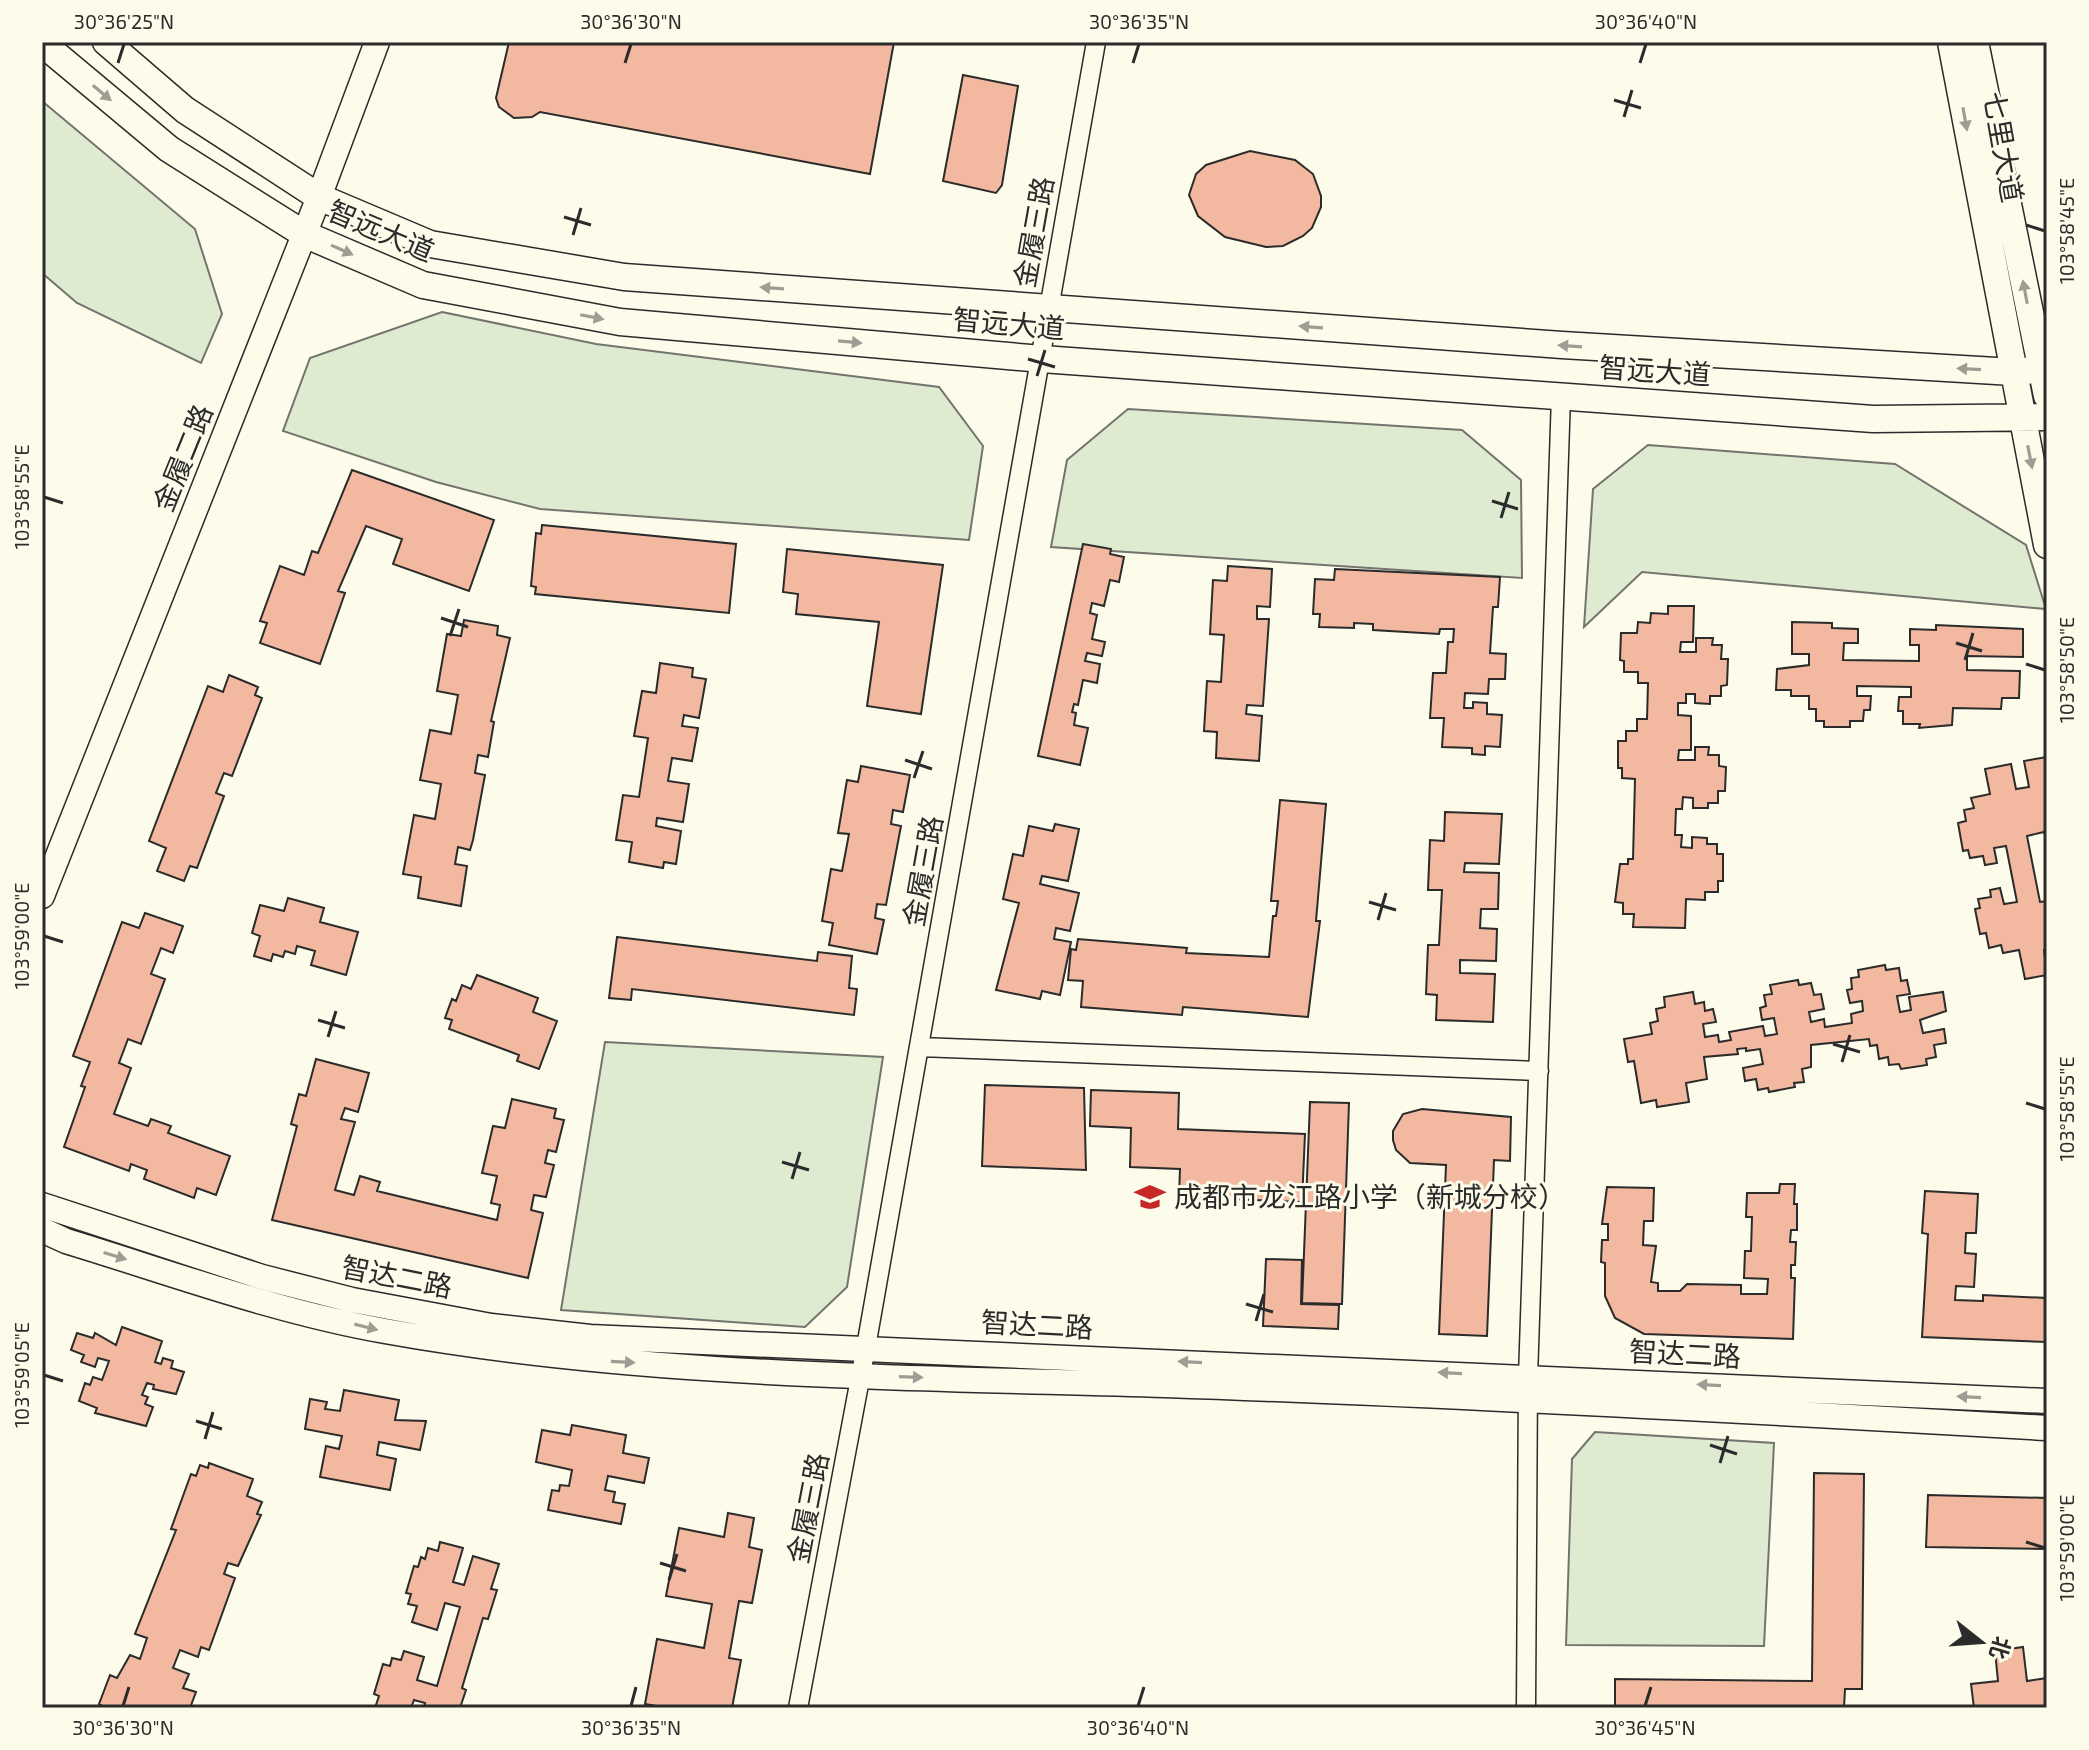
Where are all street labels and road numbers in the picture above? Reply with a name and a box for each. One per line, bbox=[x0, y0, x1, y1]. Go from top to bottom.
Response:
street label: 七里大道 bbox=[1978, 89, 2030, 205]
street label: 金履三路 bbox=[1007, 174, 1059, 290]
street label: 智远大道 bbox=[323, 193, 440, 268]
street label: 智远大道 bbox=[952, 301, 1066, 345]
street label: 智远大道 bbox=[1598, 349, 1712, 391]
street label: 金履二路 bbox=[145, 399, 219, 516]
street label: 金履三路 bbox=[896, 813, 948, 929]
street label: 智达二路 bbox=[339, 1249, 455, 1303]
street label: 智达二路 bbox=[980, 1304, 1094, 1344]
street label: 智达二路 bbox=[1628, 1333, 1742, 1373]
street label: 金履三路 bbox=[780, 1450, 834, 1566]

